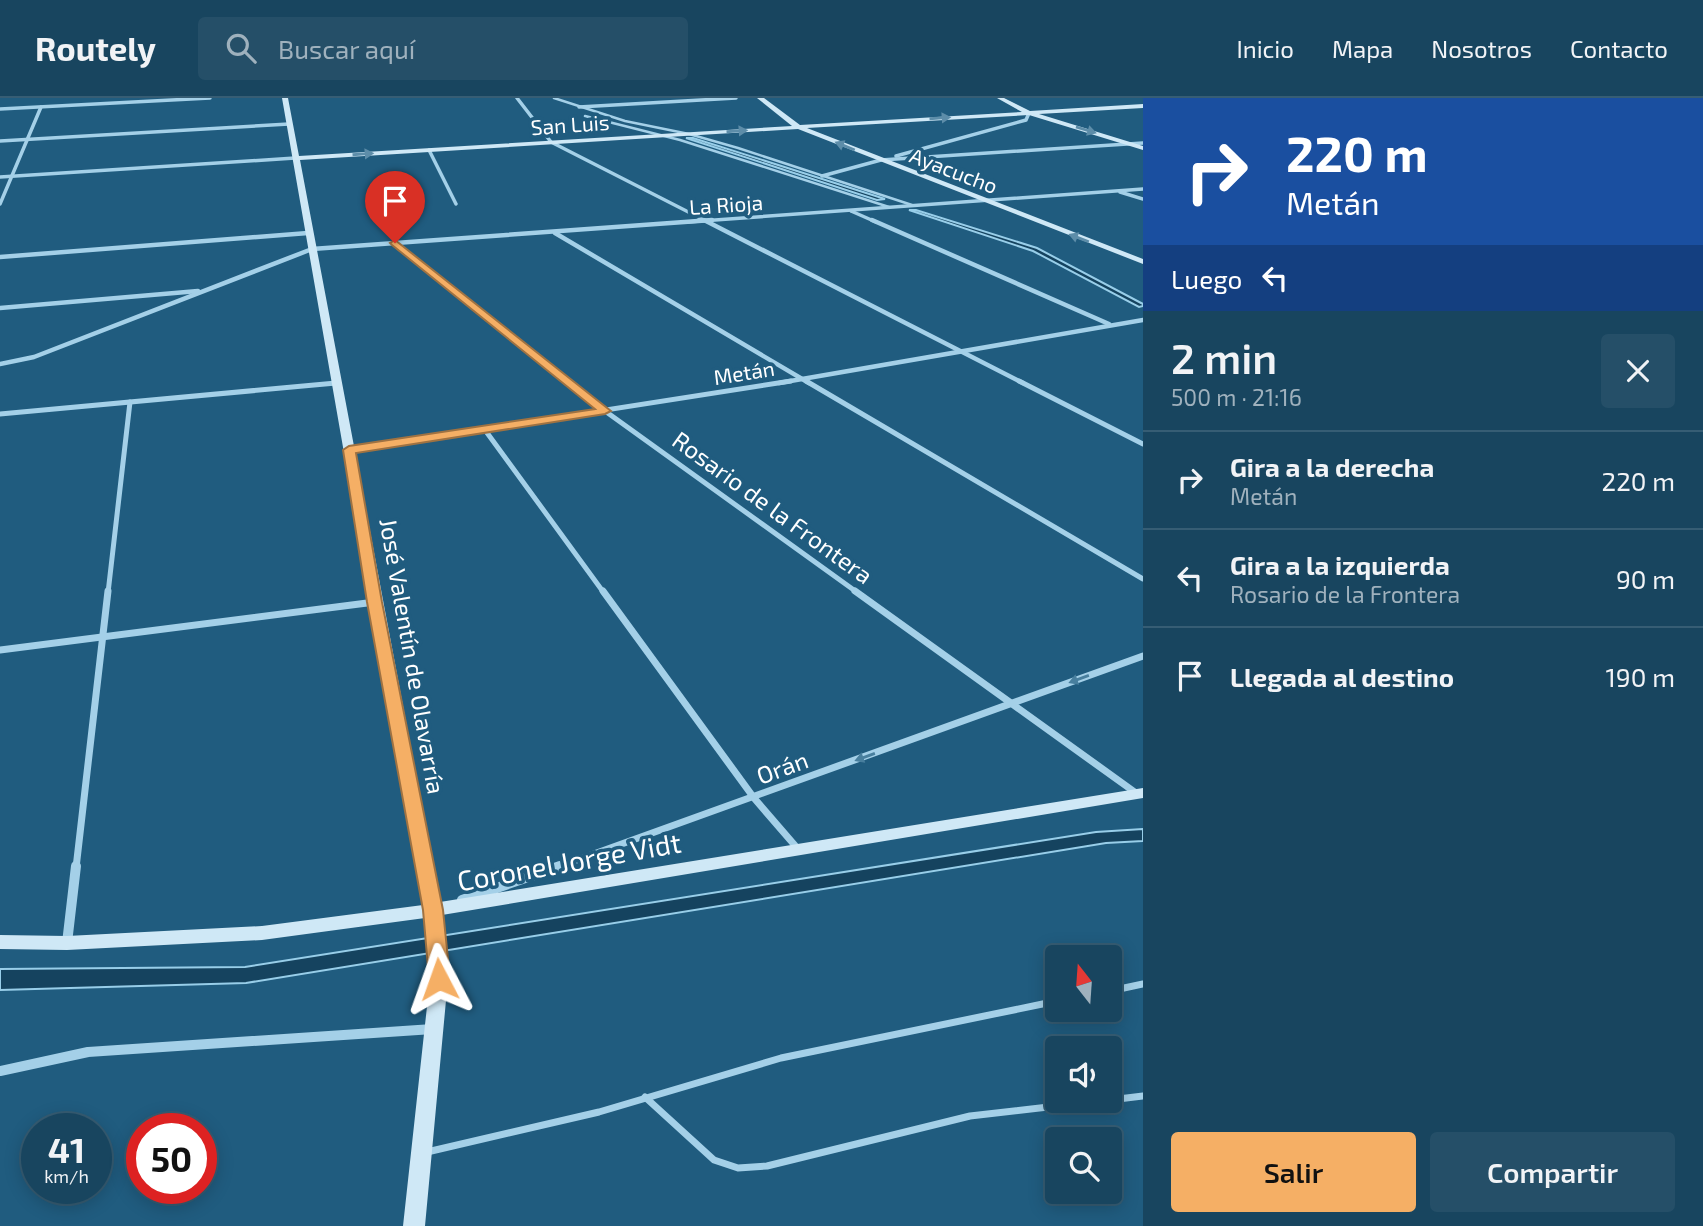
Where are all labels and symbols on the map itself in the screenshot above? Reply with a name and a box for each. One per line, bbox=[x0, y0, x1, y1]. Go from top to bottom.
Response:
street label: San Luis bbox=[530, 109, 610, 139]
one-way arrow bbox=[929, 113, 951, 124]
one-way arrow bbox=[726, 125, 748, 136]
one-way arrow bbox=[1076, 126, 1097, 136]
one-way arrow bbox=[834, 140, 855, 151]
street label: Ayacucho bbox=[907, 142, 1001, 198]
one-way arrow bbox=[352, 148, 374, 159]
pin bbox=[365, 171, 425, 243]
street label: La Rioja bbox=[688, 189, 764, 220]
one-way arrow bbox=[1069, 232, 1090, 243]
street label: Metán bbox=[712, 355, 776, 389]
street label: Rosario de la Frontera bbox=[667, 425, 879, 589]
street label: José Valentín de Olavarría bbox=[374, 516, 452, 796]
one-way arrow bbox=[1068, 674, 1089, 685]
street label: Orán bbox=[752, 744, 812, 790]
one-way arrow bbox=[855, 752, 876, 763]
street label: Coronel Jorge Vidt bbox=[454, 825, 684, 897]
position arrow bbox=[402, 942, 476, 1016]
north arrow bbox=[1045, 945, 1122, 1022]
speed limit sign: 50 bbox=[126, 1113, 217, 1204]

